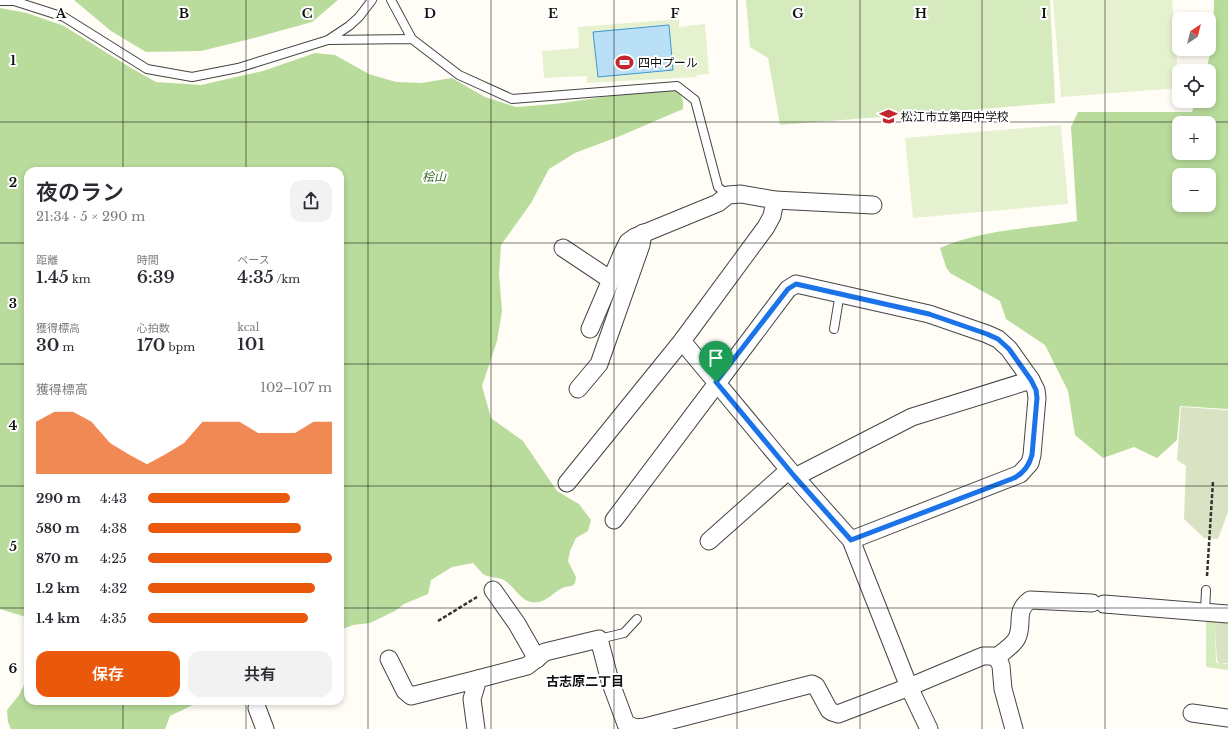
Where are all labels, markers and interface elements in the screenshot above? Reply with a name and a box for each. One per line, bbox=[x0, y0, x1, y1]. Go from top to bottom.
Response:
text: A bbox=[55, 5, 67, 22]
text: B bbox=[179, 5, 189, 22]
text: C bbox=[302, 5, 313, 22]
text: D bbox=[424, 5, 436, 22]
text: E bbox=[548, 5, 558, 22]
text: F bbox=[671, 5, 680, 22]
text: G bbox=[792, 5, 804, 22]
text: H bbox=[915, 5, 927, 22]
text: I bbox=[1041, 5, 1047, 22]
north arrow bbox=[1172, 12, 1216, 56]
map controls bbox=[1172, 12, 1216, 212]
text: 1 bbox=[10, 52, 16, 69]
sports icon: 四中プール bbox=[615, 53, 635, 73]
place label: 四中プール bbox=[638, 55, 698, 70]
button: locate bbox=[1172, 64, 1216, 108]
school or university icon: 松江市立第四中学校 bbox=[878, 107, 898, 127]
place label: 松江市立第四中学校 bbox=[901, 109, 1009, 124]
button: + bbox=[1172, 116, 1216, 160]
button: − bbox=[1172, 168, 1216, 212]
park label: 桧山 bbox=[422, 169, 447, 184]
text: 2 bbox=[9, 174, 17, 191]
text: 夜のラン bbox=[36, 179, 124, 206]
button: share bbox=[290, 180, 332, 222]
text: 21:34 · 5 × 290 m bbox=[36, 208, 145, 225]
text: 距離 bbox=[36, 253, 58, 267]
text: 時間 bbox=[137, 253, 159, 267]
text: ペース bbox=[237, 253, 270, 267]
text: 1.45 bbox=[36, 267, 69, 288]
text: 6:39 bbox=[137, 267, 175, 288]
text: 4:35 bbox=[237, 267, 274, 288]
text: km bbox=[69, 272, 91, 286]
text: /km bbox=[274, 272, 300, 286]
text: 3 bbox=[9, 295, 17, 312]
text: kcal bbox=[237, 320, 259, 334]
text: 獲得標高 bbox=[36, 321, 80, 335]
text: 心拍数 bbox=[137, 321, 170, 335]
text: 101 bbox=[237, 334, 265, 355]
text: 30 bbox=[36, 335, 59, 356]
text: 170 bbox=[137, 335, 165, 356]
text: m bbox=[59, 340, 74, 354]
text: bpm bbox=[165, 340, 195, 354]
pin bbox=[699, 341, 733, 382]
icon: arrive bbox=[705, 347, 727, 369]
text: 102–107 m bbox=[260, 379, 332, 396]
text: 獲得標高 bbox=[36, 381, 88, 398]
text: 4 bbox=[9, 417, 18, 434]
text: 290 m bbox=[36, 490, 81, 507]
text: 4:43 bbox=[100, 490, 127, 507]
text: 580 m bbox=[36, 520, 80, 537]
text: 4:38 bbox=[100, 520, 127, 537]
text: 5 bbox=[9, 538, 17, 555]
text: 870 m bbox=[36, 550, 79, 567]
text: 4:25 bbox=[100, 550, 127, 567]
text: 1.2 km bbox=[36, 580, 80, 597]
text: 4:32 bbox=[100, 580, 127, 597]
text: 1.4 km bbox=[36, 610, 80, 627]
text: 4:35 bbox=[100, 610, 127, 627]
button: 保存 bbox=[36, 651, 180, 697]
button: 共有 bbox=[188, 651, 332, 697]
text: 6 bbox=[9, 660, 18, 677]
district label: 古志原二丁目 bbox=[546, 673, 624, 690]

